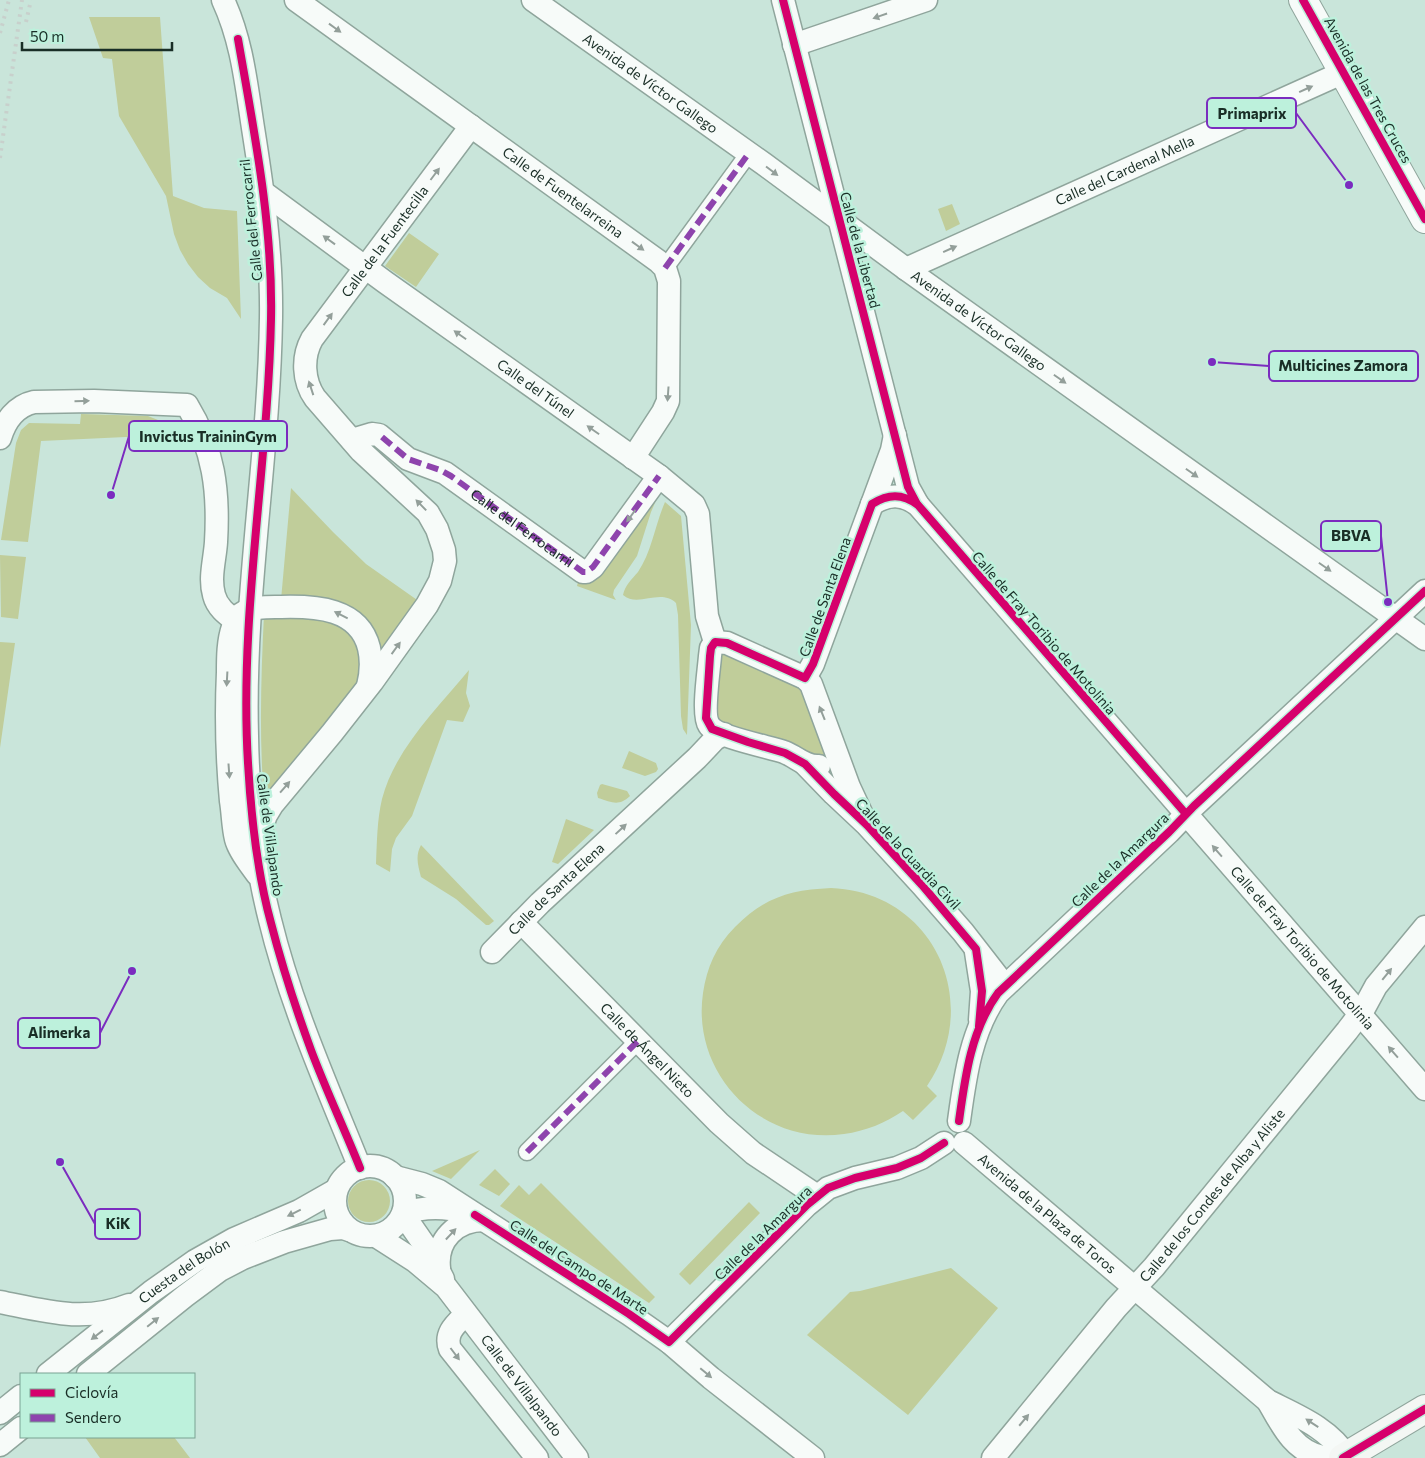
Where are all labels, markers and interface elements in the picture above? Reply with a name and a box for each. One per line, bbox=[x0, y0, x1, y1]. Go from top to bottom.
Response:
one-way arrow bbox=[872, 13, 887, 20]
street label: Avenida de las Tres Cruces bbox=[1321, 14, 1416, 166]
scale bar bbox=[22, 20, 172, 52]
one-way arrow bbox=[328, 23, 341, 34]
text: 50 m bbox=[30, 27, 64, 45]
street label: Avenida de Víctor Gallego bbox=[580, 29, 722, 137]
one-way arrow bbox=[1299, 85, 1313, 93]
callout: Primaprix bbox=[1207, 98, 1296, 128]
text: Primaprix bbox=[1218, 104, 1287, 122]
street label: Calle del Cardenal Mella bbox=[1053, 131, 1197, 209]
street label: Calle de Fuentelarreina bbox=[500, 143, 627, 241]
street label: Calle del Ferrocarril bbox=[236, 158, 265, 282]
one-way arrow bbox=[765, 165, 778, 176]
one-way arrow bbox=[430, 167, 440, 181]
street label: Calle de la Fuentecilla bbox=[337, 182, 432, 300]
street label: Calle de la Libertad bbox=[837, 190, 884, 310]
one-way arrow bbox=[322, 236, 335, 246]
one-way arrow bbox=[631, 241, 645, 251]
one-way arrow bbox=[943, 244, 957, 252]
street label: Avenida de Víctor Gallego bbox=[908, 266, 1050, 374]
one-way arrow bbox=[322, 313, 333, 326]
one-way arrow bbox=[453, 330, 467, 340]
callout: Multicines Zamora bbox=[1269, 351, 1418, 381]
street label: Calle del Túnel bbox=[494, 355, 578, 421]
text: Multicines Zamora bbox=[1278, 356, 1408, 374]
one-way arrow bbox=[1053, 374, 1067, 384]
one-way arrow bbox=[306, 380, 314, 395]
one-way arrow bbox=[663, 387, 671, 403]
one-way arrow bbox=[75, 397, 91, 405]
callout: Invictus TraininGym bbox=[129, 421, 287, 451]
one-way arrow bbox=[586, 425, 600, 435]
text: Invictus TraininGym bbox=[139, 427, 277, 445]
one-way arrow bbox=[1186, 468, 1199, 478]
street label: Calle del Ferrocarril bbox=[467, 485, 577, 571]
one-way arrow bbox=[415, 500, 427, 512]
one-way arrow bbox=[626, 509, 636, 523]
callout: BBVA bbox=[1321, 521, 1381, 551]
text: BBVA bbox=[1331, 526, 1371, 544]
street label: Calle de Santa Elena bbox=[795, 535, 854, 659]
street label: Calle de Fray Toribio de Motolinia bbox=[969, 548, 1120, 718]
one-way arrow bbox=[1318, 562, 1332, 572]
one-way arrow bbox=[334, 611, 349, 619]
one-way arrow bbox=[391, 641, 401, 654]
one-way arrow bbox=[223, 671, 231, 687]
one-way arrow bbox=[818, 706, 826, 720]
one-way arrow bbox=[225, 763, 233, 779]
street label: Calle de Villalpando bbox=[253, 773, 288, 897]
one-way arrow bbox=[279, 782, 291, 794]
street label: Calle de la Guardia Civil bbox=[852, 795, 964, 913]
street label: Calle de la Amargura bbox=[1067, 809, 1172, 910]
one-way arrow bbox=[614, 823, 626, 835]
street label: Calle de Santa Elena bbox=[504, 839, 608, 938]
one-way arrow bbox=[1211, 845, 1223, 857]
street label: Calle de Fray Toribio de Motolinia bbox=[1227, 862, 1378, 1033]
one-way arrow bbox=[1381, 967, 1392, 980]
street label: Calle de Ángel Nieto bbox=[597, 999, 698, 1101]
callout: Alimerka bbox=[18, 1018, 100, 1048]
text: Alimerka bbox=[28, 1023, 90, 1041]
one-way arrow bbox=[1387, 1047, 1399, 1059]
street label: Calle de los Condes de Alba y Aliste bbox=[1135, 1105, 1288, 1285]
street label: Avenida de la Plaza de Toros bbox=[975, 1150, 1120, 1277]
street label: Calle de la Amargura bbox=[710, 1182, 815, 1283]
callout: KiK bbox=[95, 1209, 140, 1239]
one-way arrow bbox=[286, 1209, 301, 1218]
text: KiK bbox=[105, 1214, 131, 1232]
street label: Calle del Campo de Marte bbox=[507, 1215, 652, 1318]
one-way arrow bbox=[445, 1228, 457, 1240]
street label: Cuesta del Bolón bbox=[135, 1234, 233, 1307]
one-way arrow bbox=[146, 1316, 159, 1327]
one-way arrow bbox=[90, 1330, 104, 1340]
street label: Calle de Villalpando bbox=[478, 1331, 566, 1440]
one-way arrow bbox=[450, 1347, 460, 1361]
one-way arrow bbox=[699, 1368, 712, 1379]
legend bbox=[20, 1373, 195, 1438]
text: Ciclovía bbox=[65, 1383, 118, 1401]
text: Sendero bbox=[65, 1408, 122, 1426]
one-way arrow bbox=[1018, 1414, 1029, 1427]
one-way arrow bbox=[1305, 1418, 1318, 1428]

